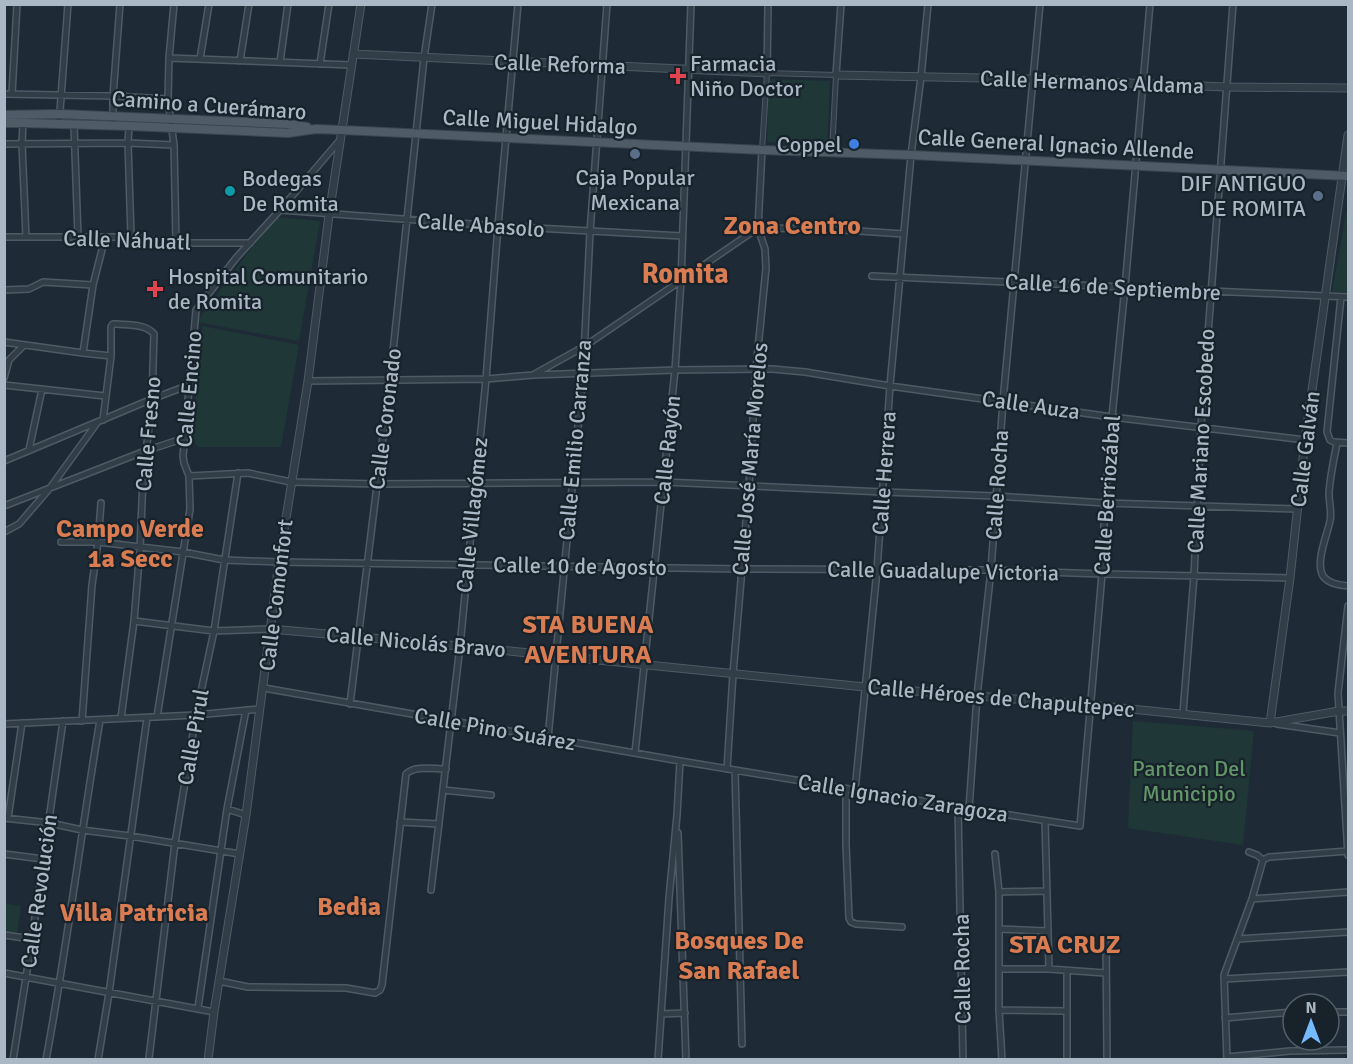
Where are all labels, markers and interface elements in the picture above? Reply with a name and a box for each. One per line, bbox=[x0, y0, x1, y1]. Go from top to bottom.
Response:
street label: Calle Reforma bbox=[494, 48, 626, 80]
place label: Farmacia Niño Doctor bbox=[690, 50, 802, 102]
street label: Calle Hermanos Aldama bbox=[979, 65, 1205, 99]
marker: Farmacia Niño Doctor bbox=[671, 69, 685, 83]
street label: Camino a Cuerámaro bbox=[111, 85, 307, 125]
street label: Calle Miguel Hidalgo bbox=[442, 103, 638, 141]
street label: Calle General Ignacio Allende bbox=[917, 123, 1195, 165]
place label: Coppel bbox=[777, 131, 842, 158]
marker: Coppel bbox=[847, 137, 861, 151]
marker: Caja Popular Mexicana bbox=[628, 147, 642, 161]
place label: Caja Popular Mexicana bbox=[575, 164, 695, 216]
place label: Bodegas De Romita bbox=[242, 165, 339, 217]
place label: DIF ANTIGUO DE ROMITA bbox=[1180, 170, 1307, 222]
marker: Bodegas De Romita bbox=[223, 184, 237, 198]
marker: DIF ANTIGUO DE ROMITA bbox=[1311, 189, 1325, 203]
street label: Calle Abasolo bbox=[416, 207, 546, 243]
district label: Zona Centro bbox=[723, 210, 861, 242]
street label: Calle Náhuatl bbox=[63, 224, 191, 256]
district label: Romita bbox=[641, 257, 729, 291]
place label: Hospital Comunitario de Romita bbox=[168, 263, 368, 315]
street label: Calle 16 de Septiembre bbox=[1004, 268, 1222, 306]
marker: Hospital Comunitario de Romita bbox=[146, 280, 164, 298]
street label: Calle Mariano Escobedo bbox=[1182, 328, 1220, 554]
street label: Calle Encino bbox=[170, 330, 208, 448]
street label: Calle Emilio Carranza bbox=[553, 338, 597, 542]
street label: Calle José María Morelos bbox=[726, 341, 774, 577]
street label: Calle Coronado bbox=[363, 347, 407, 491]
street label: Calle Fresno bbox=[130, 375, 166, 493]
street label: Calle Auza bbox=[980, 385, 1082, 425]
street label: Calle Galván bbox=[1284, 389, 1326, 509]
street label: Calle Rayón bbox=[648, 394, 686, 506]
street label: Calle Herrera bbox=[866, 410, 902, 536]
street label: Calle Berriozábal bbox=[1088, 414, 1126, 576]
street label: Calle Rocha bbox=[980, 429, 1014, 541]
street label: Calle Villagómez bbox=[450, 436, 494, 594]
district label: Campo Verde 1a Secc bbox=[56, 513, 204, 575]
street label: Calle Comonfort bbox=[253, 517, 299, 673]
street label: Calle 10 de Agosto bbox=[493, 551, 667, 581]
street label: Calle Guadalupe Victoria bbox=[827, 555, 1059, 587]
district label: STA BUENA AVENTURA bbox=[523, 609, 654, 671]
street label: Calle Nicolás Bravo bbox=[325, 621, 507, 663]
street label: Calle Héroes de Chapultepec bbox=[866, 673, 1136, 723]
street label: Calle Pirul bbox=[171, 687, 215, 787]
street label: Calle Pino Suárez bbox=[412, 702, 578, 756]
park label: Panteon Del Municipio bbox=[1132, 755, 1246, 807]
street label: Calle Ignacio Zaragoza bbox=[796, 768, 1010, 828]
street label: Calle Revolución bbox=[15, 812, 63, 970]
district label: Bedia bbox=[317, 891, 381, 923]
district label: Villa Patricia bbox=[60, 897, 208, 929]
street label: Calle Rocha bbox=[948, 914, 976, 1024]
district label: Bosques De San Rafael bbox=[674, 925, 804, 987]
district label: STA CRUZ bbox=[1009, 929, 1121, 961]
north arrow bbox=[1281, 992, 1341, 1052]
text: N bbox=[1305, 998, 1317, 1018]

